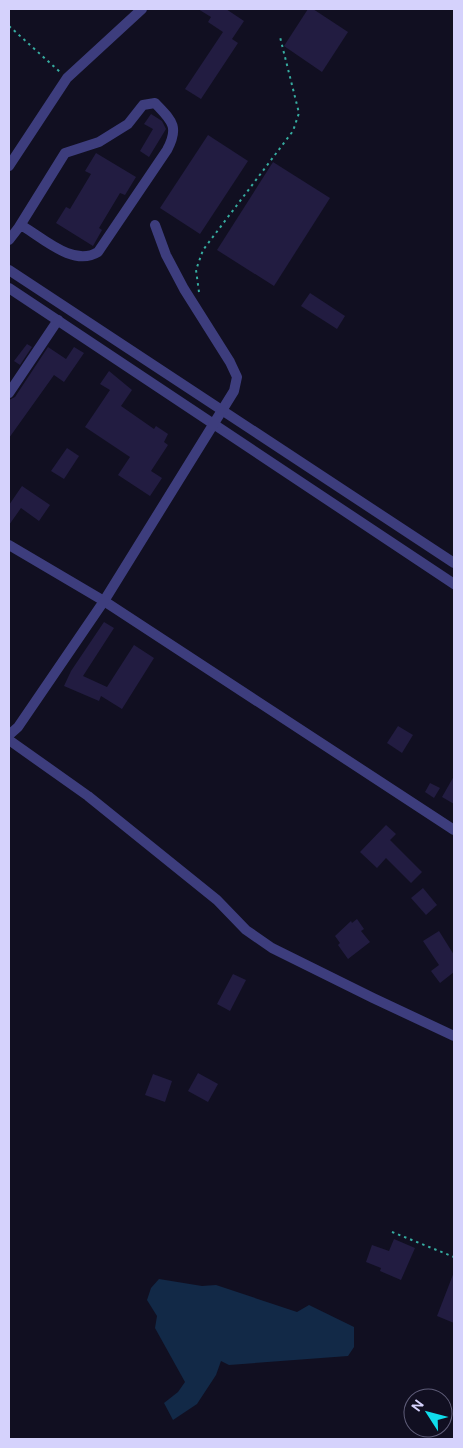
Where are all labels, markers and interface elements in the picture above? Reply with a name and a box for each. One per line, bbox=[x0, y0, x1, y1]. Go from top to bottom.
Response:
north arrow bbox=[403, 1388, 453, 1438]
text: N bbox=[407, 1396, 428, 1415]

